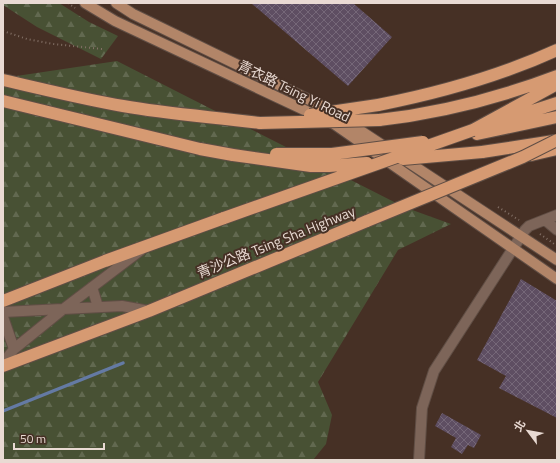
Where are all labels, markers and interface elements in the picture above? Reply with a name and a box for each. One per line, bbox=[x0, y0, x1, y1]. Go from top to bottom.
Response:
street label: 青衣路 Tsing Yi Road bbox=[235, 54, 354, 127]
street label: 青沙公路 Tsing Sha Highway bbox=[193, 200, 358, 283]
north arrow bbox=[508, 411, 548, 451]
text: 北 bbox=[510, 417, 529, 435]
scale bar bbox=[14, 425, 104, 451]
text: 50 m bbox=[20, 429, 46, 448]

